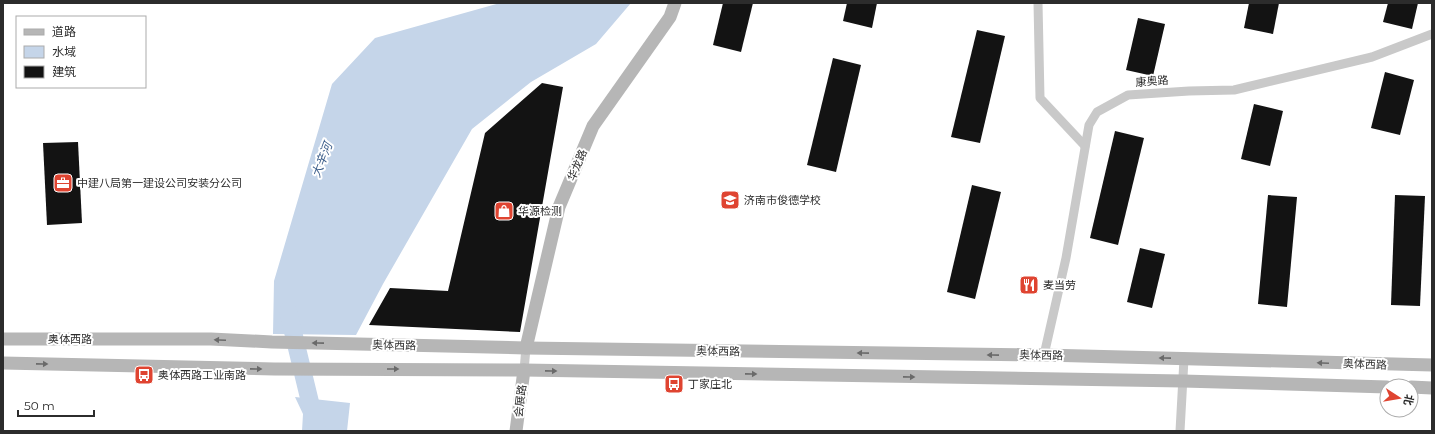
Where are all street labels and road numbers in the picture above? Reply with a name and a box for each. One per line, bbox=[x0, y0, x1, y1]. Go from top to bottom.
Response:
street label: 康奥路 bbox=[1135, 73, 1169, 89]
street label: 华龙路 bbox=[564, 147, 590, 183]
street label: 奥体西路 bbox=[48, 332, 92, 346]
street label: 奥体西路 bbox=[372, 338, 416, 352]
street label: 奥体西路 bbox=[696, 344, 740, 358]
street label: 奥体西路 bbox=[1019, 348, 1063, 362]
street label: 奥体西路 bbox=[1343, 356, 1387, 372]
street label: 会展路 bbox=[511, 384, 529, 418]

